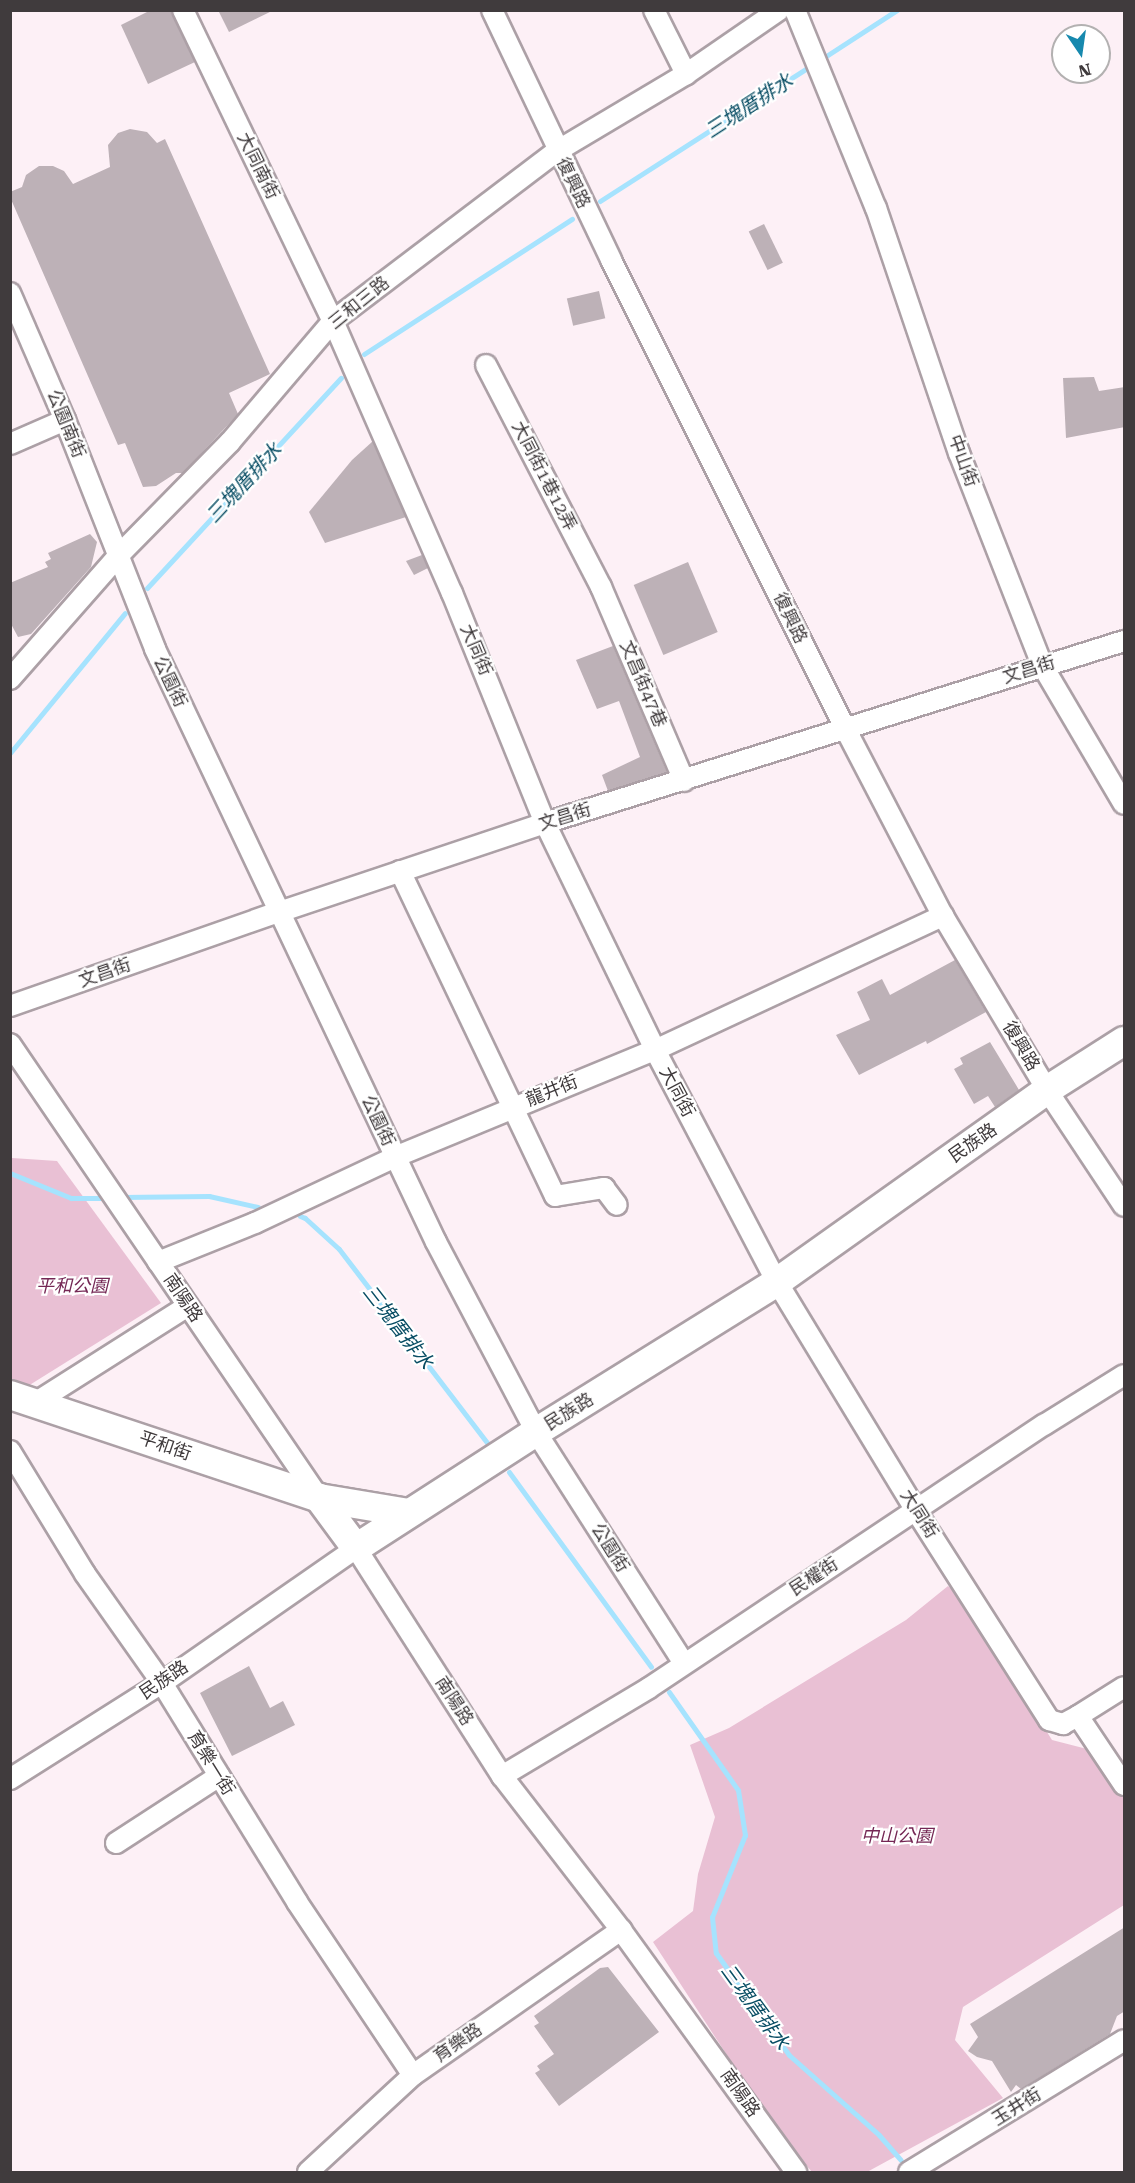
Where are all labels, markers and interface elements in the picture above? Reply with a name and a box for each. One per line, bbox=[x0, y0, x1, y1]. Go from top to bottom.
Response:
north arrow bbox=[1051, 24, 1111, 84]
text: N bbox=[1077, 59, 1093, 81]
water label: 三塊厝排水 bbox=[701, 69, 797, 143]
street label: 大同南街 bbox=[233, 129, 283, 203]
street label: 復興路 bbox=[551, 154, 595, 212]
street label: 三和三路 bbox=[324, 272, 394, 334]
street label: 公園南街 bbox=[43, 387, 89, 461]
street label: 大同街1巷12弄 bbox=[507, 418, 581, 534]
street label: 中山街 bbox=[944, 432, 982, 490]
water label: 三塊厝排水 bbox=[201, 438, 287, 528]
street label: 復興路 bbox=[768, 589, 812, 647]
street label: 大同街 bbox=[456, 621, 496, 679]
street label: 文昌街47巷 bbox=[615, 637, 671, 731]
street label: 文昌街 bbox=[1000, 652, 1058, 688]
street label: 公園街 bbox=[149, 653, 191, 711]
street label: 文昌街 bbox=[536, 799, 594, 835]
street label: 文昌街 bbox=[76, 954, 134, 992]
street label: 復興路 bbox=[998, 1017, 1044, 1075]
street label: 大同街 bbox=[655, 1063, 699, 1121]
street label: 龍井街 bbox=[523, 1071, 581, 1111]
street label: 公園街 bbox=[357, 1092, 399, 1150]
street label: 民族路 bbox=[945, 1119, 1001, 1167]
street label: 南陽路 bbox=[159, 1270, 207, 1326]
park label: 平和公園 bbox=[36, 1275, 108, 1297]
water label: 三塊厝排水 bbox=[358, 1280, 438, 1374]
street label: 民族路 bbox=[540, 1389, 598, 1435]
street label: 平和街 bbox=[136, 1427, 194, 1465]
street label: 大同街 bbox=[896, 1485, 942, 1543]
street label: 公園街 bbox=[587, 1519, 633, 1577]
street label: 民權街 bbox=[785, 1553, 843, 1601]
street label: 民族路 bbox=[136, 1656, 192, 1704]
street label: 南陽路 bbox=[430, 1672, 478, 1730]
street label: 育樂一街 bbox=[183, 1727, 239, 1799]
park label: 中山公園 bbox=[861, 1825, 933, 1847]
water label: 三塊厝排水 bbox=[716, 1959, 794, 2055]
street label: 育樂路 bbox=[430, 2019, 486, 2067]
street label: 南陽路 bbox=[716, 2065, 764, 2121]
street label: 玉井街 bbox=[988, 2084, 1046, 2130]

